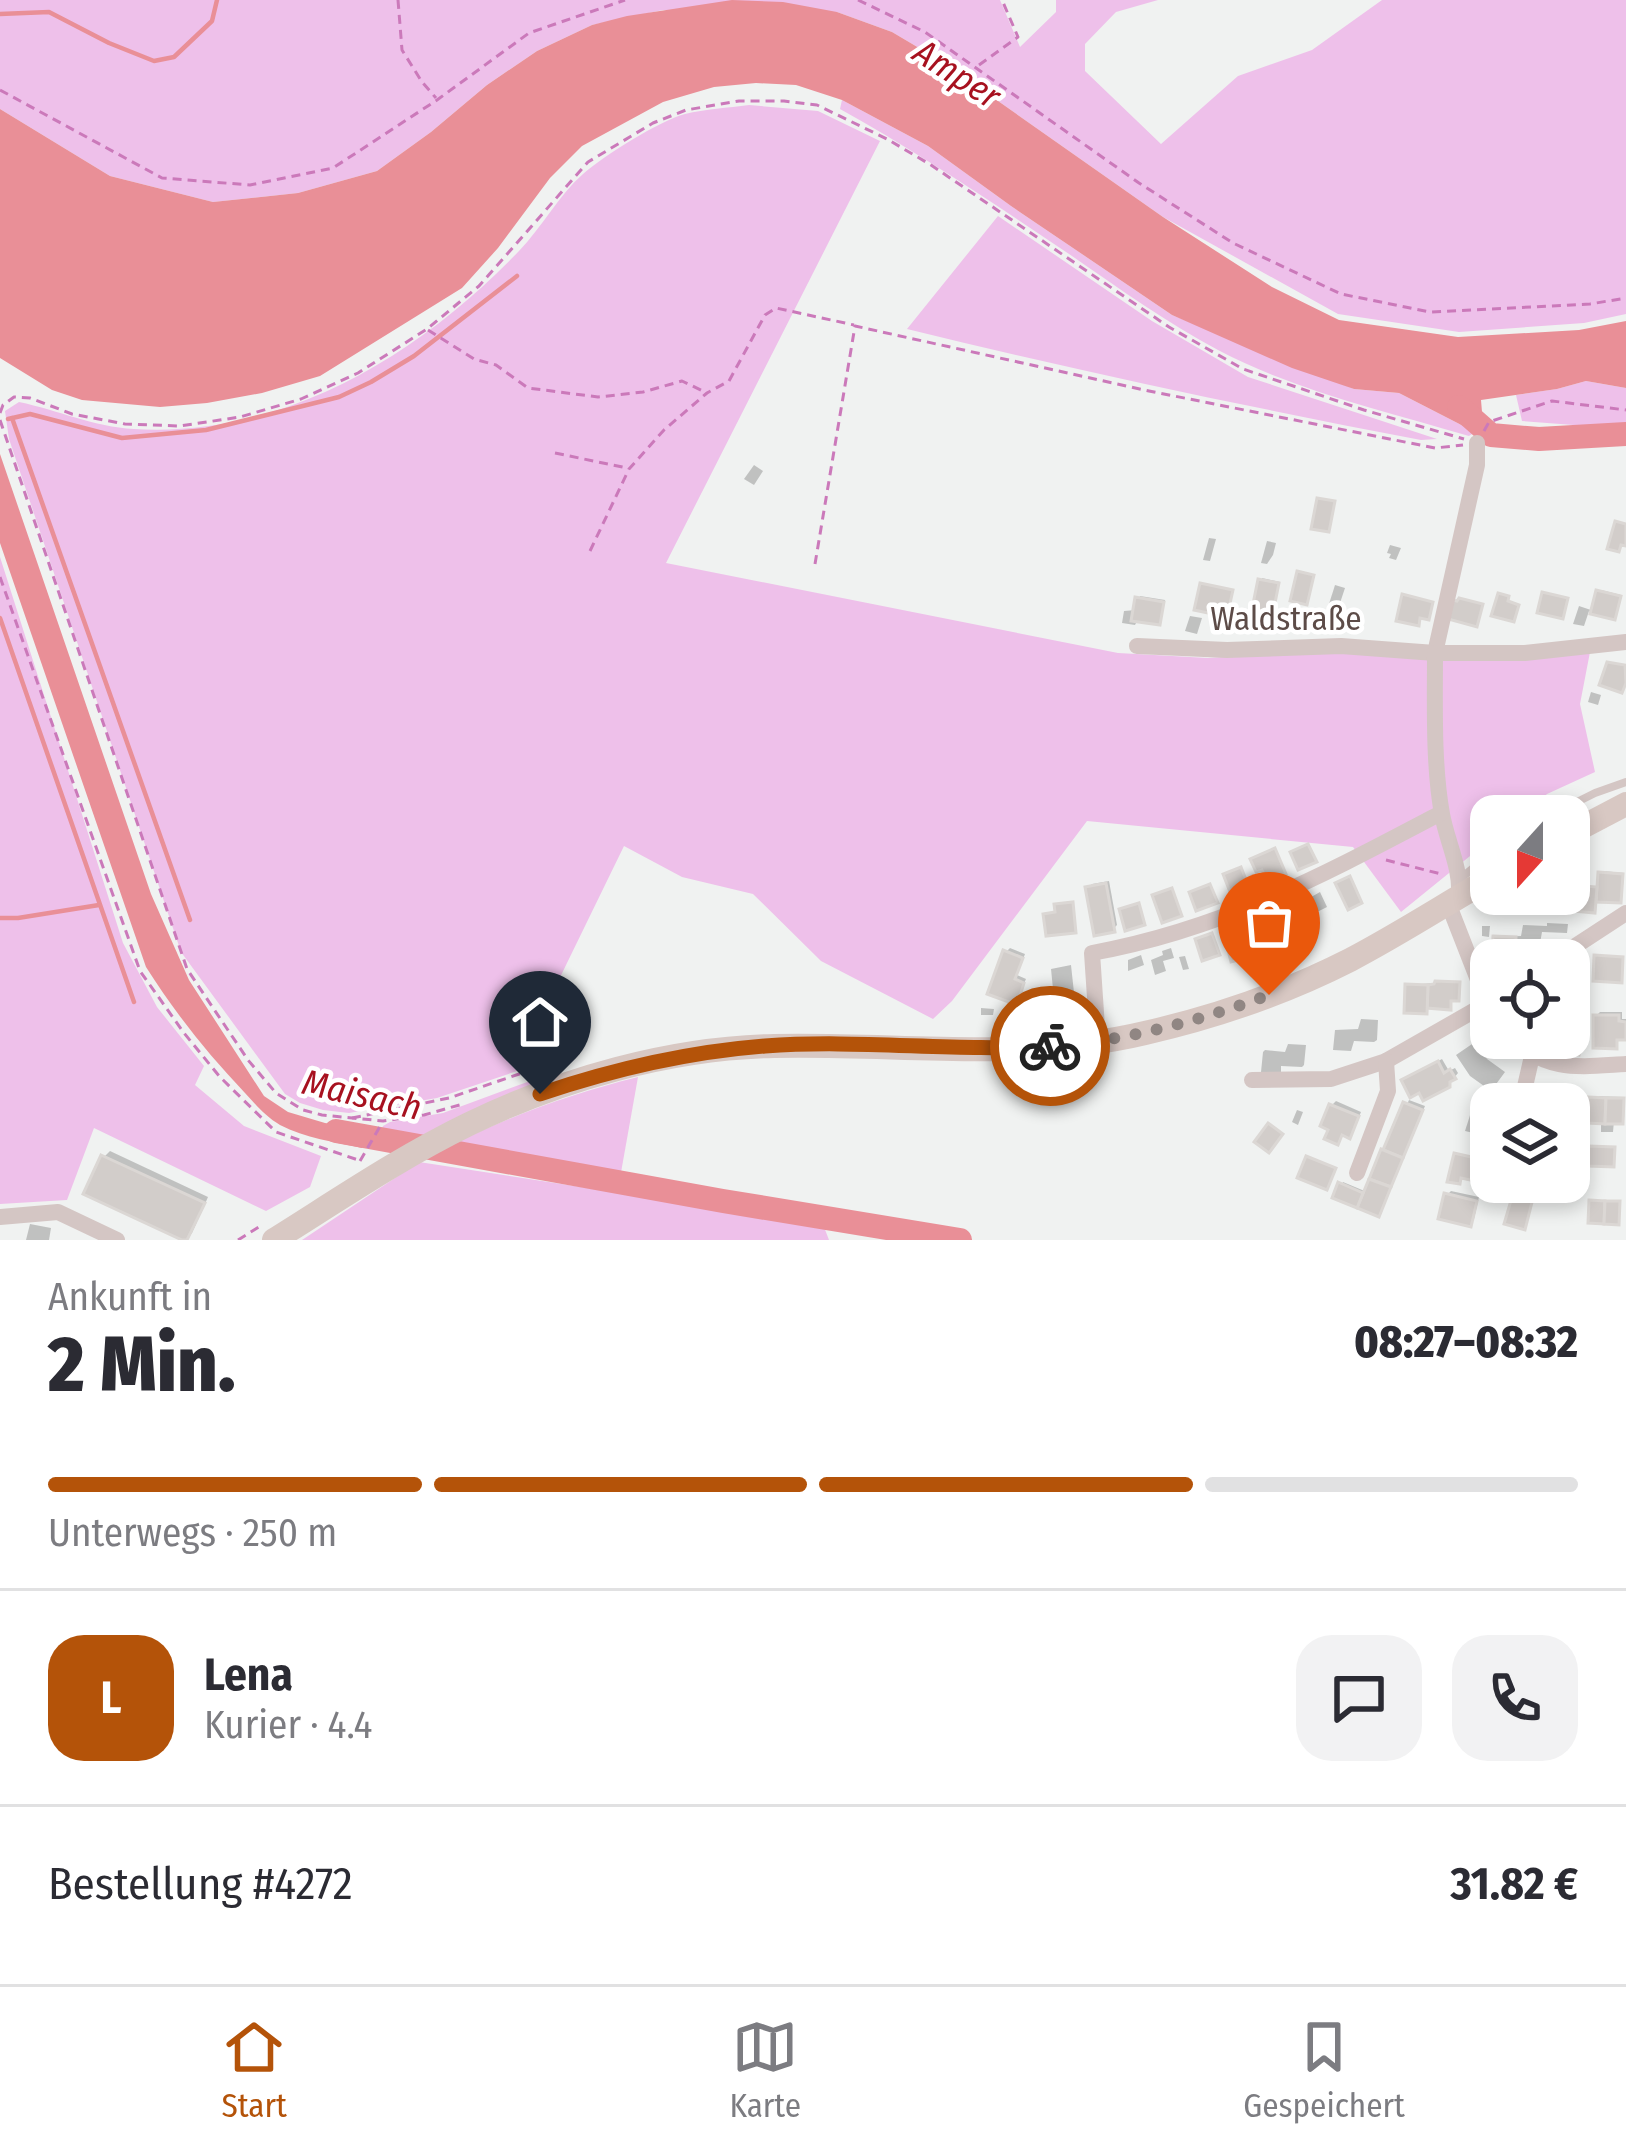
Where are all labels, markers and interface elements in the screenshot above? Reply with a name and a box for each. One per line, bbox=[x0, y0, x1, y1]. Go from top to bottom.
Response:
water label: Amper bbox=[904, 29, 1010, 119]
street label: Waldstraße bbox=[1210, 599, 1362, 639]
north arrow bbox=[1470, 795, 1590, 915]
map controls bbox=[1470, 795, 1590, 1203]
pin bbox=[1218, 872, 1320, 995]
icon: bag bbox=[1236, 890, 1302, 956]
button: locate bbox=[1470, 939, 1590, 1059]
pin bbox=[489, 971, 591, 1094]
courier bbox=[990, 986, 1110, 1106]
icon: home bbox=[507, 989, 573, 1055]
icon: bike bbox=[1017, 1013, 1083, 1079]
water label: Maisach bbox=[298, 1060, 426, 1130]
button: layers bbox=[1470, 1083, 1590, 1203]
text: Ankunft in bbox=[48, 1274, 212, 1320]
text: 08:27–08:32 bbox=[1354, 1315, 1578, 1369]
text: 2 Min. bbox=[48, 1318, 236, 1412]
text: Unterwegs · 250 m bbox=[48, 1510, 337, 1556]
button: chat bbox=[1296, 1635, 1422, 1761]
button: phone bbox=[1452, 1635, 1578, 1761]
text: Lena bbox=[204, 1648, 293, 1702]
text: L bbox=[101, 1671, 121, 1725]
text: Kurier · 4.4 bbox=[204, 1702, 372, 1748]
text: Bestellung #4272 bbox=[48, 1857, 353, 1911]
text: 31.82 € bbox=[1450, 1857, 1578, 1911]
tab: Start bbox=[221, 2014, 287, 2126]
tab: Karte bbox=[729, 2014, 801, 2126]
tab: Gespeichert bbox=[1243, 2014, 1405, 2126]

